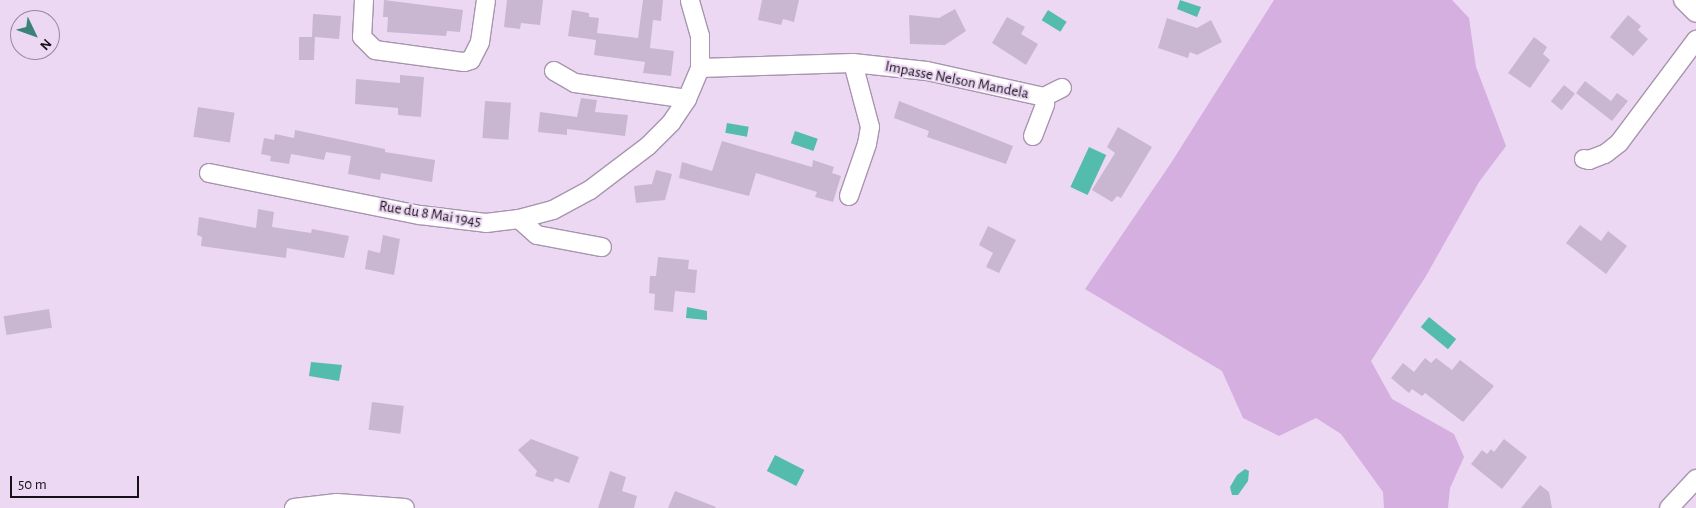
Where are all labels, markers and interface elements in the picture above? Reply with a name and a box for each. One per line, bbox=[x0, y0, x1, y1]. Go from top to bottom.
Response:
north arrow bbox=[10, 10, 60, 60]
text: N bbox=[37, 36, 54, 53]
street label: Impasse Nelson Mandela bbox=[884, 57, 1030, 103]
street label: Rue du 8 Mai 1945 bbox=[378, 197, 482, 231]
scale bar bbox=[12, 466, 141, 498]
text: 50 m bbox=[18, 477, 47, 492]

